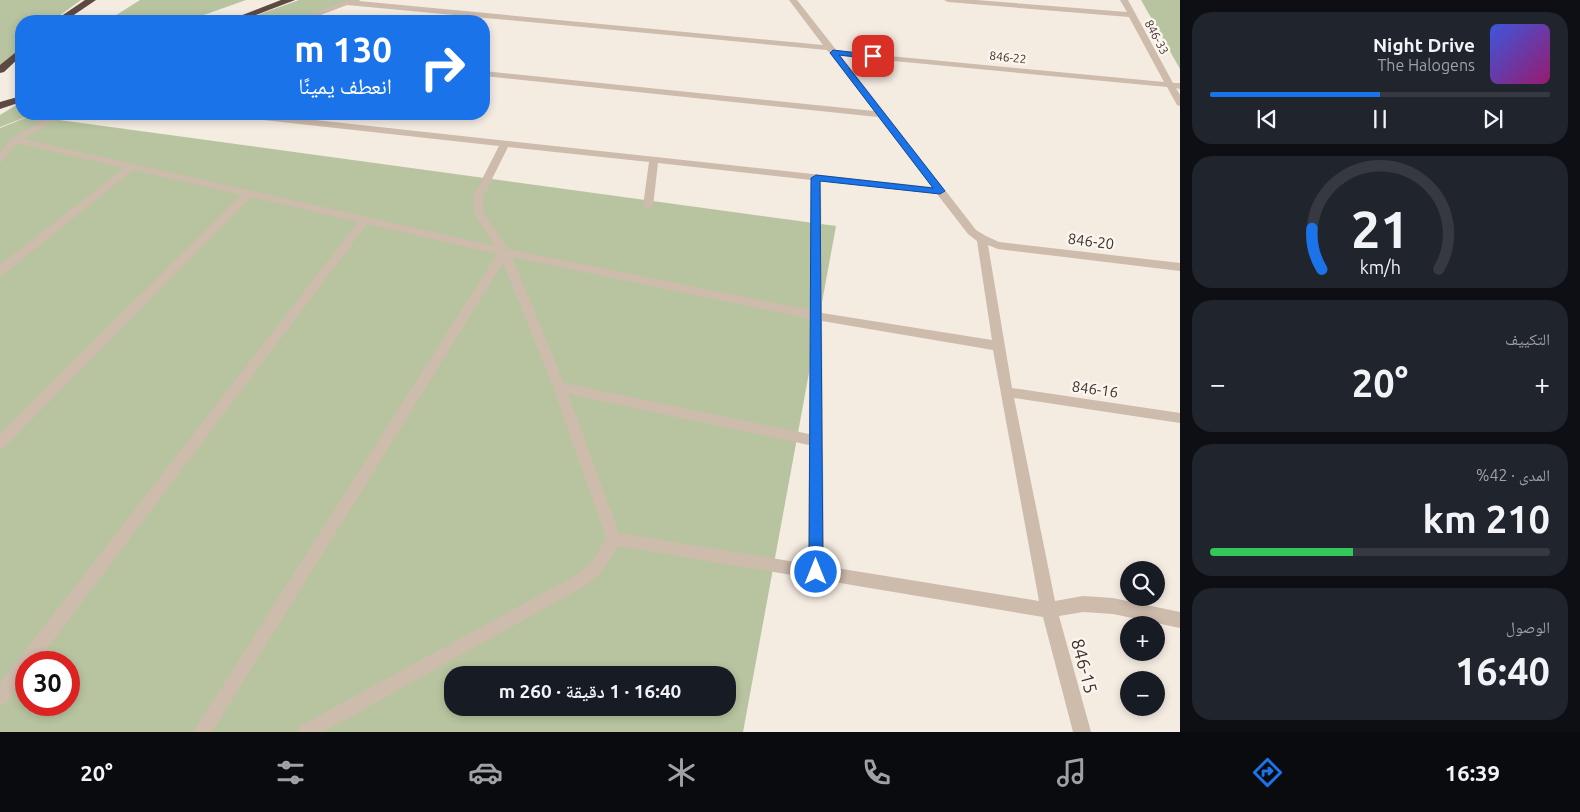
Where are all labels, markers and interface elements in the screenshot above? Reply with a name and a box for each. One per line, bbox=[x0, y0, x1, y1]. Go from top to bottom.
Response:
street label: 846-33 bbox=[1143, 17, 1171, 57]
text: 130 m bbox=[294, 29, 392, 69]
text: Night Drive bbox=[1373, 34, 1475, 56]
icon: right bbox=[410, 35, 475, 100]
pin bbox=[852, 35, 894, 77]
icon: arrive bbox=[859, 42, 887, 70]
street label: 846-22 bbox=[989, 49, 1027, 65]
text: The Halogens bbox=[1377, 56, 1475, 74]
text: انعطف يمينًا bbox=[298, 73, 392, 98]
icon: previous bbox=[1253, 105, 1281, 133]
icon: pause bbox=[1366, 105, 1394, 133]
icon: next bbox=[1479, 105, 1507, 133]
text: 21 bbox=[1351, 200, 1409, 258]
street label: 846-20 bbox=[1067, 230, 1115, 252]
text: km/h bbox=[1359, 257, 1401, 277]
text: التكييف bbox=[1505, 330, 1550, 348]
text: 20° bbox=[1352, 362, 1408, 404]
text: − bbox=[1210, 368, 1226, 399]
text: + bbox=[1534, 368, 1550, 399]
street label: 846-16 bbox=[1071, 377, 1119, 401]
text: المدى · 42% bbox=[1476, 466, 1550, 484]
text: 210 km bbox=[1423, 498, 1550, 540]
position arrow bbox=[789, 545, 841, 597]
map controls bbox=[1120, 561, 1165, 716]
button: search bbox=[1120, 561, 1165, 606]
button: + bbox=[1120, 616, 1165, 661]
text: الوصول bbox=[1506, 618, 1550, 636]
street label: 846-15 bbox=[1068, 636, 1102, 696]
text: 16:40 bbox=[1455, 650, 1550, 692]
speed limit sign: 30 bbox=[15, 651, 80, 716]
button: − bbox=[1120, 671, 1165, 716]
text: 16:40 · 1 دقيقة · 260 m bbox=[499, 680, 681, 702]
icon: filters bbox=[273, 755, 308, 790]
icon: car bbox=[468, 755, 503, 790]
icon: climate bbox=[664, 755, 699, 790]
icon: phone bbox=[859, 755, 894, 790]
icon: music bbox=[1054, 755, 1089, 790]
icon: directions bbox=[1250, 755, 1285, 790]
text: 20° bbox=[80, 760, 113, 785]
text: 16:39 bbox=[1445, 760, 1500, 785]

